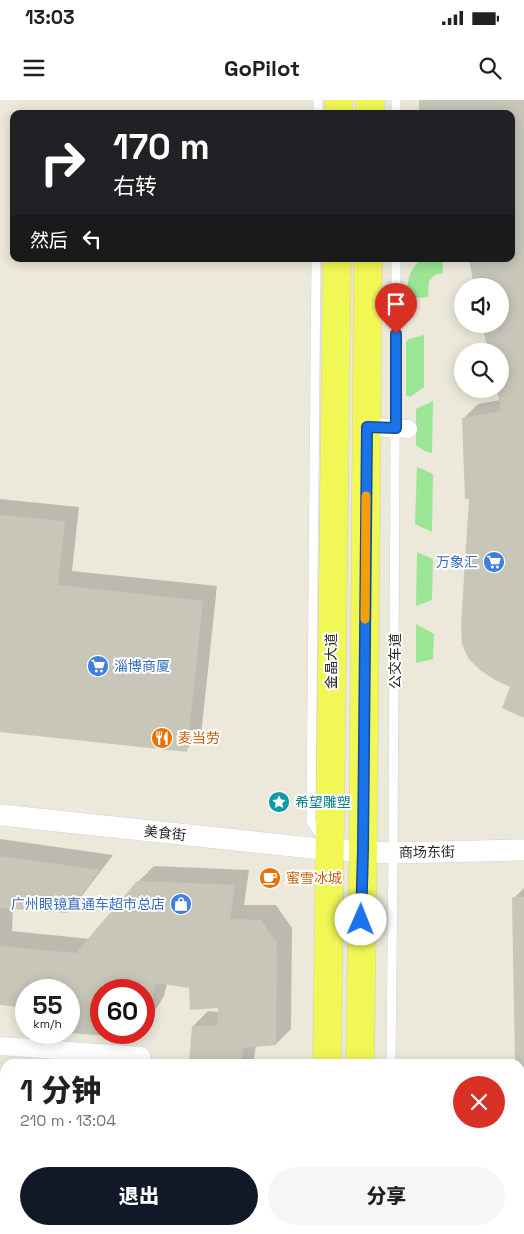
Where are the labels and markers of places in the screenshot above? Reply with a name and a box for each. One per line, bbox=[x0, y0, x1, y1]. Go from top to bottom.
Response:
pin bbox=[375, 283, 417, 334]
supermarket icon: 万象汇 bbox=[482, 550, 506, 574]
place label: 万象汇 bbox=[436, 553, 478, 571]
supermarket icon: 淄博商厦 bbox=[86, 654, 110, 678]
place label: 淄博商厦 bbox=[114, 657, 170, 675]
restaurant icon: 麦当劳 bbox=[150, 726, 174, 750]
place label: 麦当劳 bbox=[178, 729, 220, 747]
place icon: 希望雕塑 bbox=[267, 790, 291, 814]
place label: 希望雕塑 bbox=[295, 793, 351, 811]
cafe icon: 蜜雪冰城 bbox=[258, 866, 282, 890]
place label: 蜜雪冰城 bbox=[286, 869, 342, 887]
shop icon: 广州眼镜直通车超市总店 bbox=[169, 892, 193, 916]
place label: 广州眼镜直通车超市总店 bbox=[11, 895, 165, 913]

